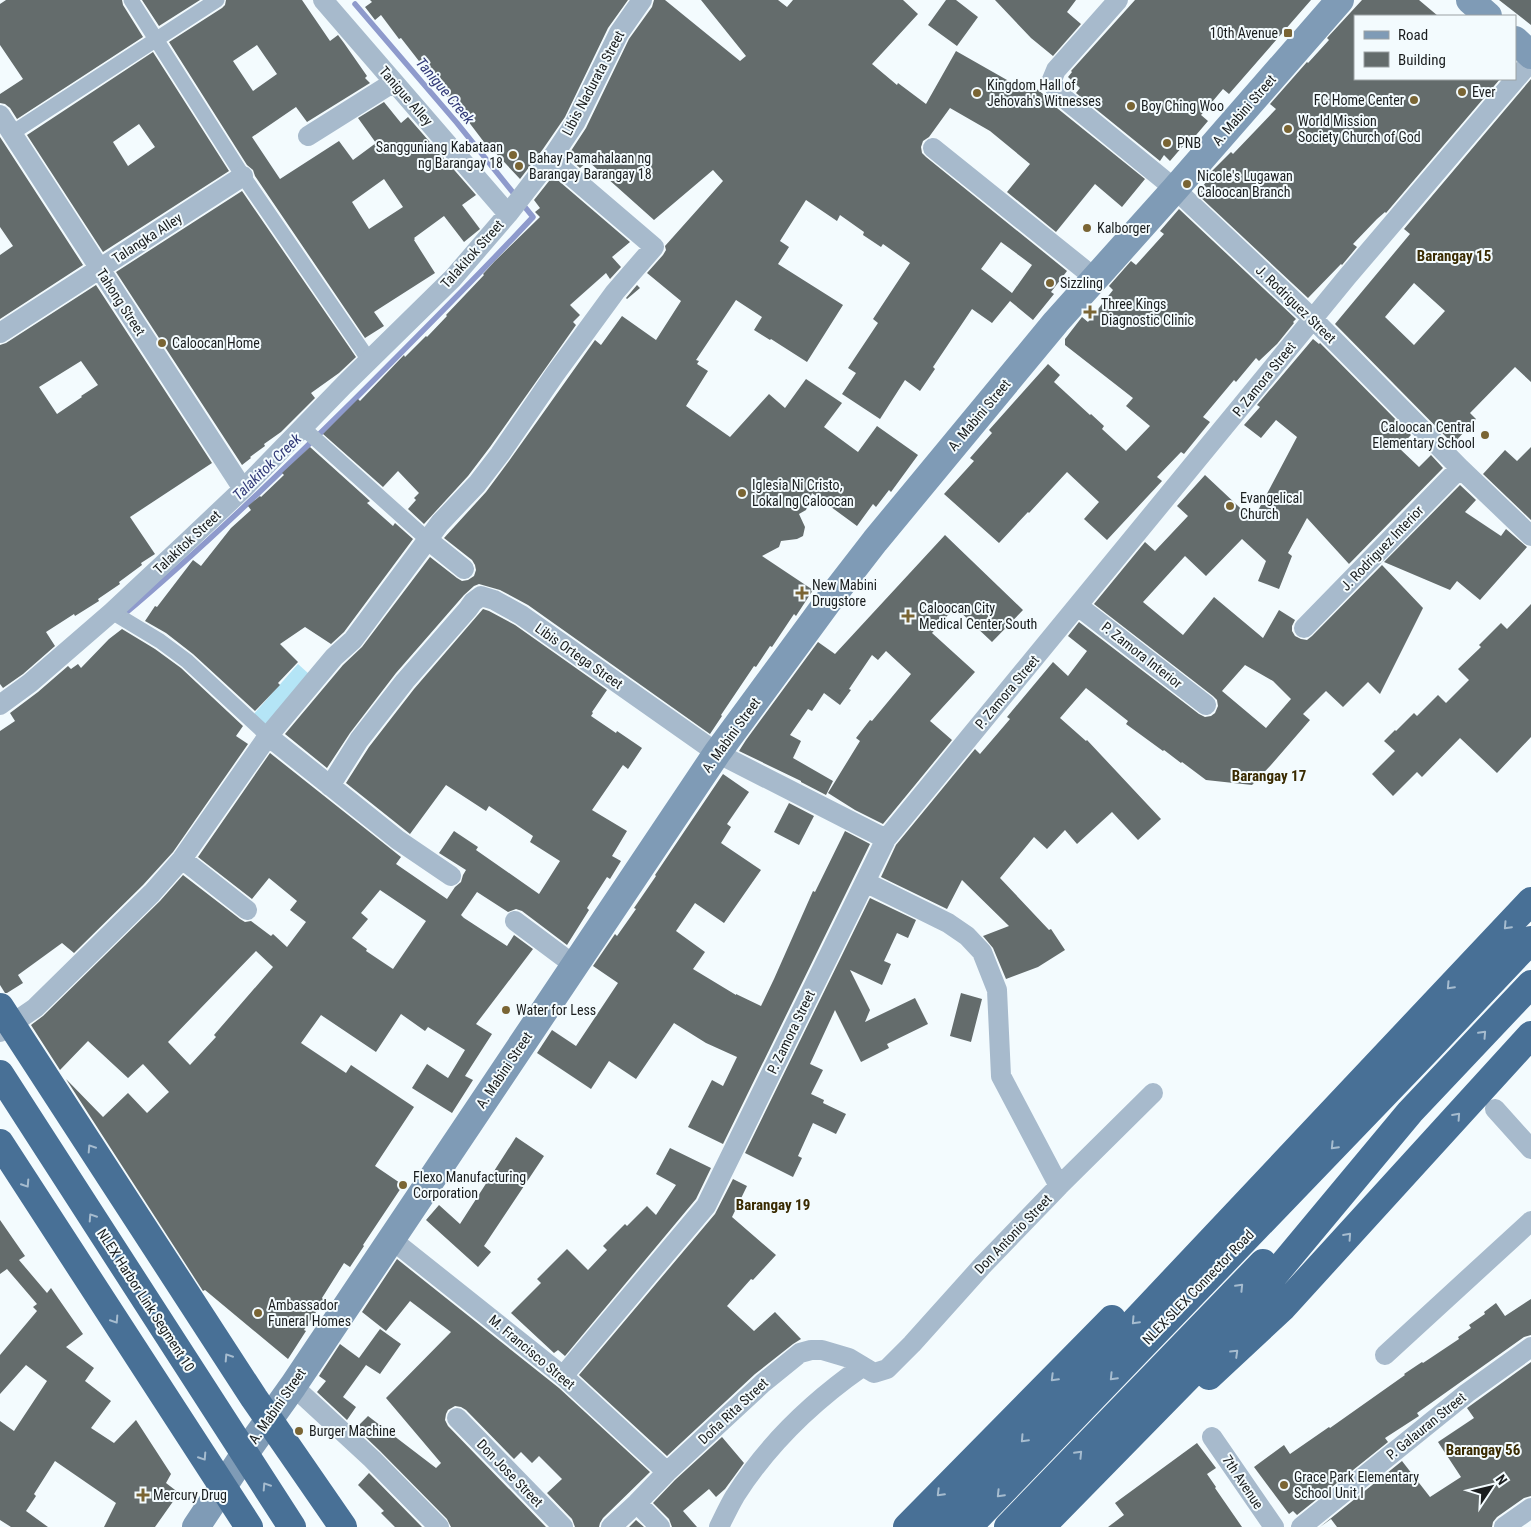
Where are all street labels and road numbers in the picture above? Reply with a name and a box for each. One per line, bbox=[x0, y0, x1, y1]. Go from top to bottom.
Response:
street label: Libis Nadurata Street bbox=[559, 28, 627, 138]
street label: Tanigue Alley bbox=[376, 63, 436, 129]
street label: A. Mabini Street bbox=[1209, 71, 1279, 149]
street label: Talangka Alley bbox=[109, 209, 185, 266]
street label: Talakitok Street bbox=[437, 217, 507, 291]
street label: J. Rodriguez Street bbox=[1253, 262, 1339, 346]
street label: Tahong Street bbox=[93, 265, 149, 339]
street label: P. Zamora Street bbox=[1229, 339, 1299, 419]
street label: A. Mabini Street bbox=[944, 376, 1014, 454]
street label: J. Rodriguez Interior bbox=[1337, 502, 1427, 594]
street label: Talakitok Street bbox=[150, 507, 224, 577]
street label: P. Zamora Interior bbox=[1099, 619, 1185, 691]
street label: Libis Ortega Street bbox=[532, 620, 626, 692]
street label: P. Zamora Street bbox=[972, 652, 1042, 732]
street label: A. Mabini Street bbox=[699, 695, 763, 775]
street label: P. Zamora Street bbox=[764, 988, 818, 1076]
street label: A. Mabini Street bbox=[473, 1029, 535, 1111]
street label: Don Antonio Street bbox=[971, 1191, 1055, 1277]
street label: NLEX Harbor Link Segment 10 bbox=[94, 1226, 198, 1374]
street label: NLEX-SLEX Connector Road bbox=[1139, 1226, 1257, 1348]
street label: M. Francisco Street bbox=[486, 1311, 578, 1393]
street label: A. Mabini Street bbox=[245, 1365, 309, 1447]
street label: Doña Rita Street bbox=[695, 1375, 771, 1447]
street label: P. Galauran Street bbox=[1383, 1389, 1469, 1463]
street label: Don Jose Street bbox=[474, 1436, 546, 1510]
street label: 7th Avenue bbox=[1219, 1452, 1267, 1512]

